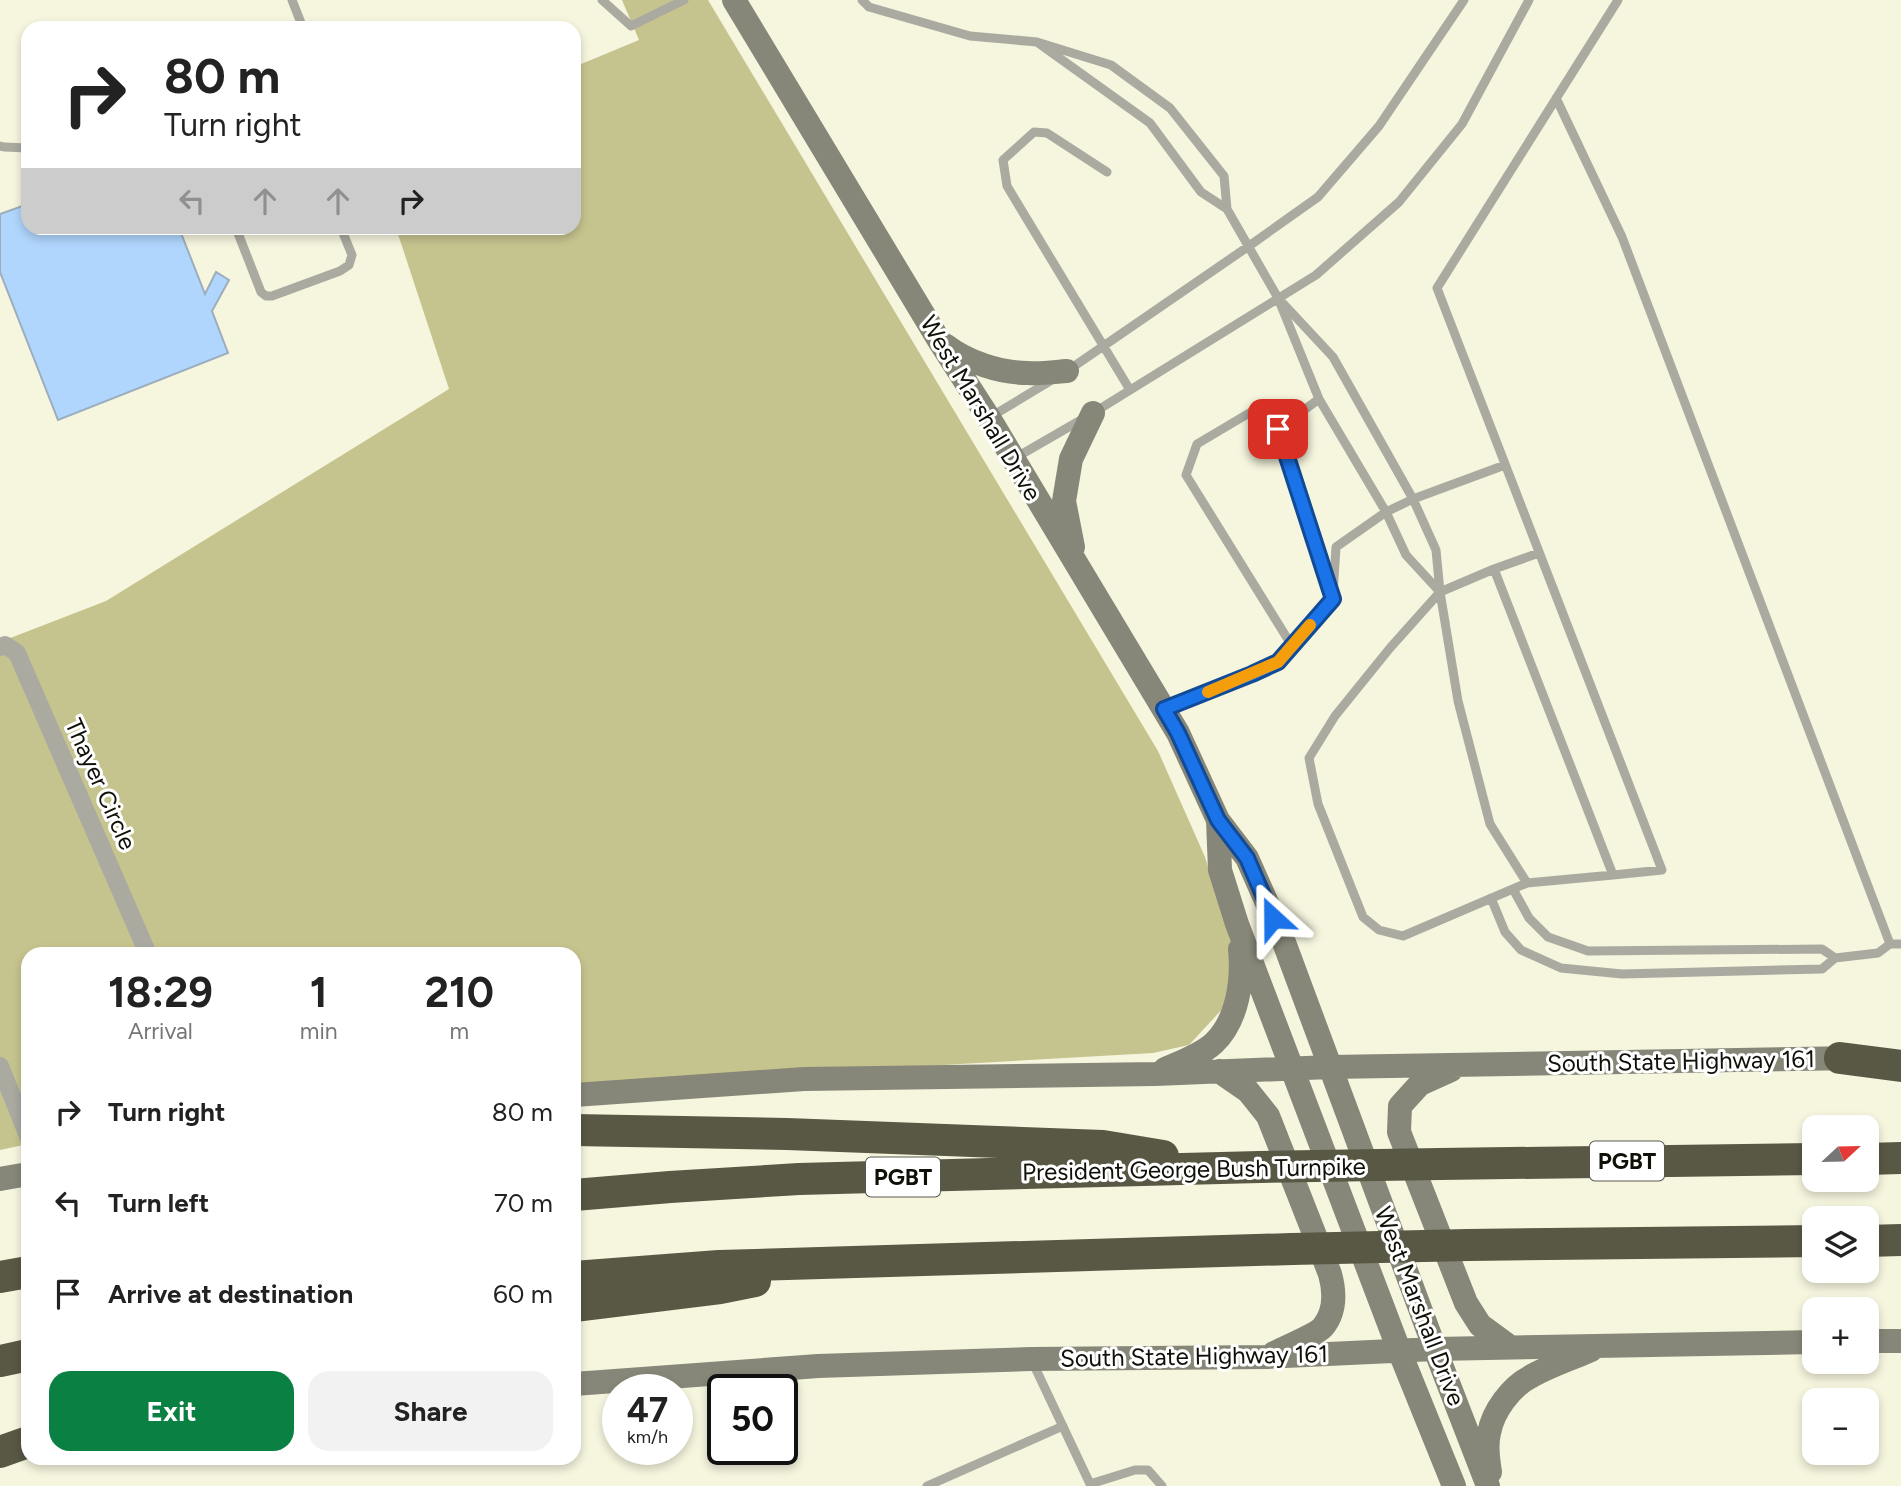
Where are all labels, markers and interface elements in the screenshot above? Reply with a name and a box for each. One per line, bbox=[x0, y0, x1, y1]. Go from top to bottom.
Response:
text: 80 m bbox=[164, 46, 280, 105]
icon: right bbox=[49, 49, 140, 140]
text: Turn right bbox=[164, 106, 302, 144]
icon: left bbox=[173, 182, 211, 220]
icon: ahead bbox=[246, 182, 284, 220]
icon: ahead bbox=[319, 182, 357, 220]
icon: right bbox=[392, 182, 430, 220]
street label: West Marshall Drive bbox=[914, 310, 1048, 506]
pin bbox=[1248, 399, 1308, 459]
icon: arrive bbox=[1259, 410, 1297, 448]
street label: Thayer Circle bbox=[59, 714, 143, 854]
position arrow bbox=[1236, 881, 1310, 955]
text: 18:29 bbox=[108, 967, 213, 1018]
text: 1 bbox=[310, 967, 328, 1018]
text: 210 bbox=[425, 967, 494, 1018]
text: Arrival bbox=[128, 1017, 193, 1045]
text: min bbox=[300, 1017, 338, 1045]
text: m bbox=[449, 1017, 469, 1045]
street label: South State Highway 161 bbox=[1547, 1044, 1815, 1078]
icon: right bbox=[49, 1093, 87, 1131]
text: Turn right bbox=[108, 1096, 225, 1128]
text: 80 m bbox=[492, 1096, 553, 1128]
north arrow bbox=[1802, 1115, 1880, 1192]
map controls bbox=[1802, 1115, 1879, 1465]
road number: PGBT bbox=[1590, 1142, 1664, 1180]
street label: President George Bush Turnpike bbox=[1022, 1152, 1366, 1186]
road number: PGBT bbox=[866, 1158, 940, 1196]
icon: left bbox=[49, 1184, 87, 1222]
text: Turn left bbox=[108, 1187, 209, 1219]
text: 70 m bbox=[494, 1187, 553, 1219]
street label: West Marshall Drive bbox=[1369, 1202, 1471, 1410]
button: layers bbox=[1802, 1206, 1879, 1283]
icon: arrive bbox=[49, 1275, 87, 1313]
text: Arrive at destination bbox=[108, 1278, 353, 1310]
text: 60 m bbox=[493, 1278, 553, 1310]
button: + bbox=[1802, 1297, 1879, 1374]
street label: South State Highway 161 bbox=[1060, 1339, 1328, 1373]
button: Exit bbox=[49, 1371, 294, 1451]
button: Share bbox=[308, 1371, 553, 1451]
speed limit sign: 50 bbox=[707, 1374, 798, 1465]
button: − bbox=[1802, 1388, 1879, 1465]
text: 47 bbox=[627, 1389, 668, 1431]
text: km/h bbox=[627, 1426, 668, 1448]

